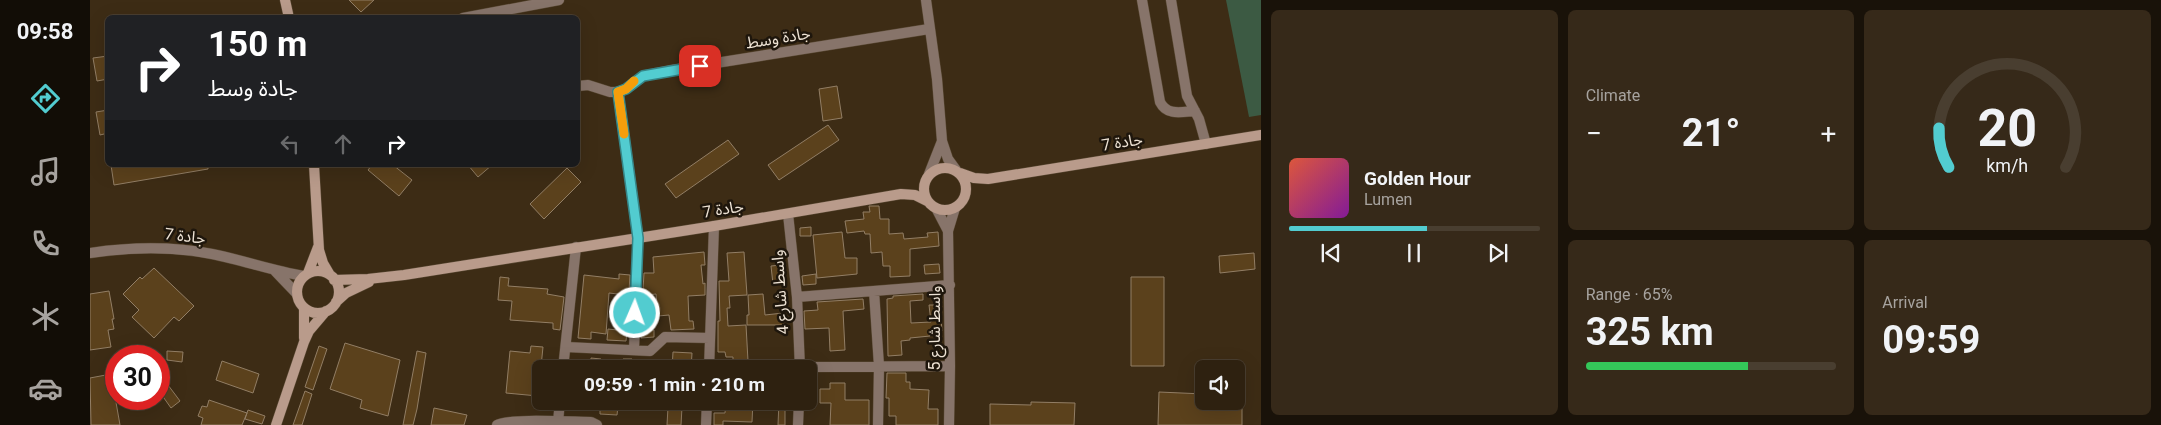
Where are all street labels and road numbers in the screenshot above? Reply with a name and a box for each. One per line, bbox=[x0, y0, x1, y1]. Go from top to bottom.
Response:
street label: جادة وسط bbox=[744, 24, 812, 52]
street label: جادة 7 bbox=[1100, 129, 1144, 155]
street label: جادة 7 bbox=[701, 196, 745, 222]
street label: جادة 7 bbox=[163, 224, 207, 248]
street label: واسط شارع 4 bbox=[768, 249, 795, 335]
street label: واسط شارع 5 bbox=[925, 286, 947, 370]

